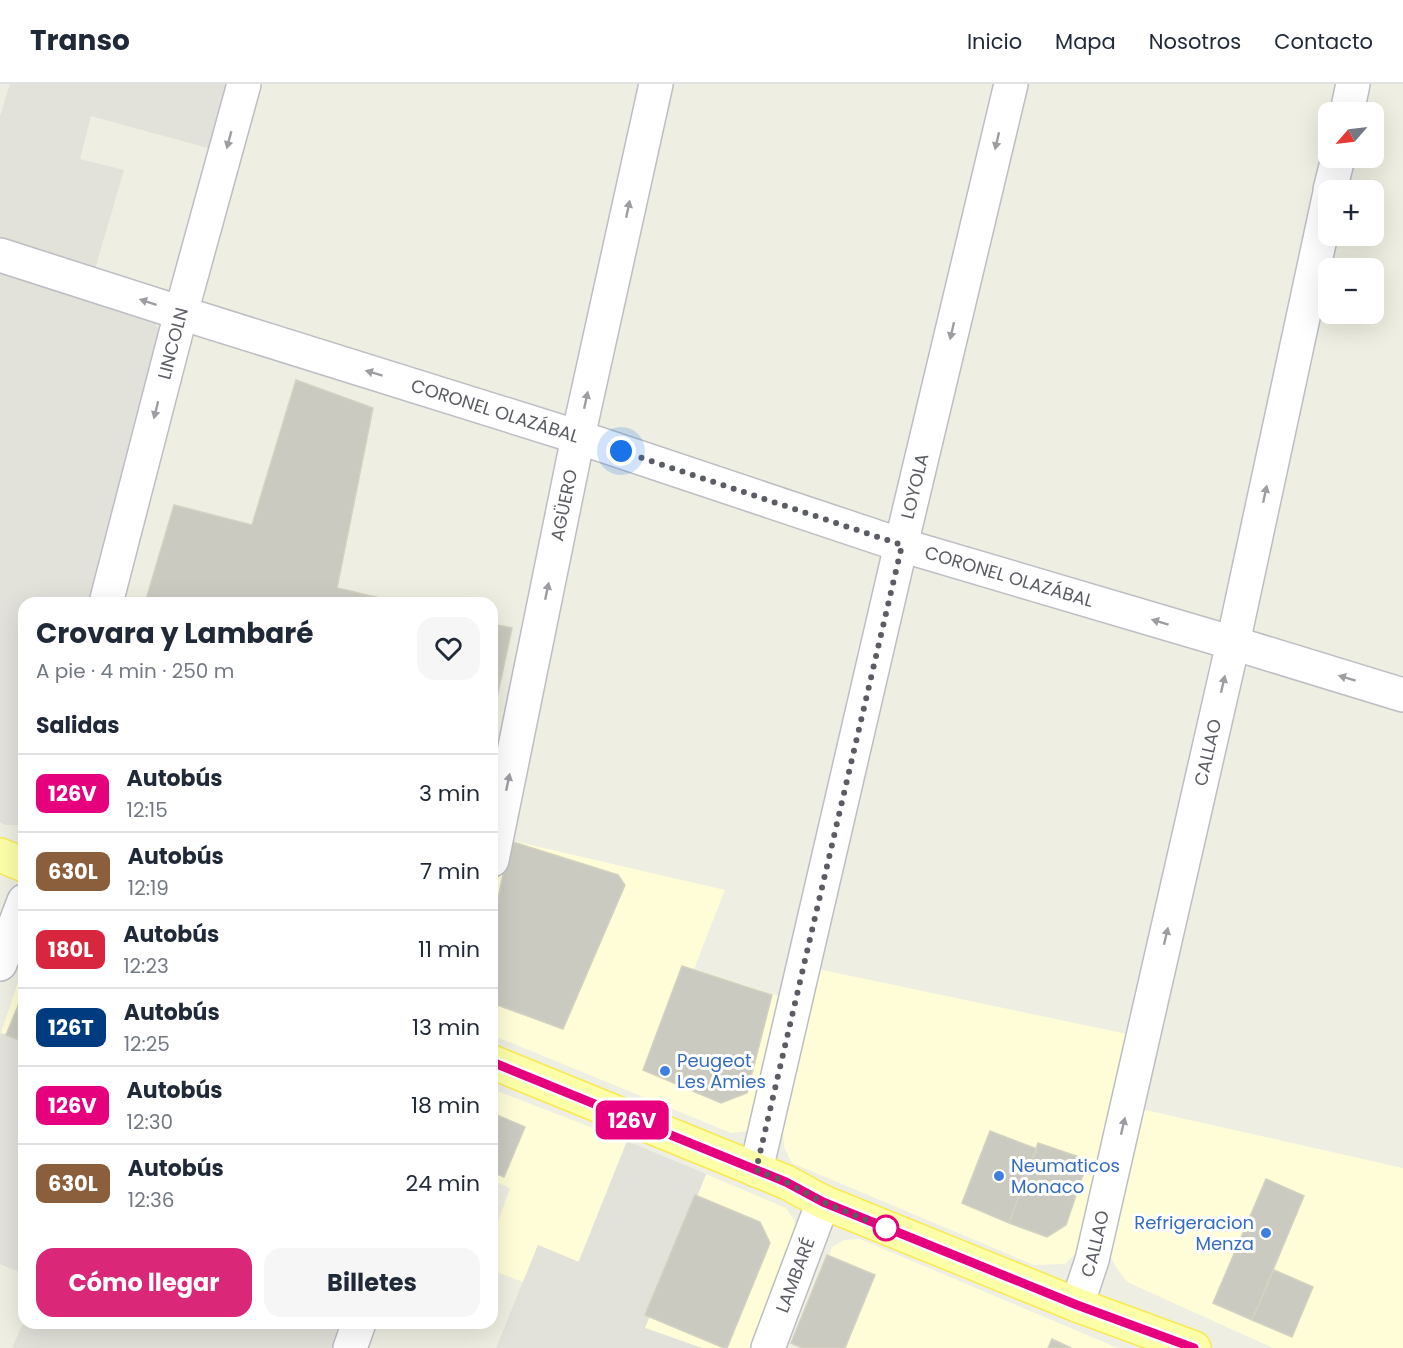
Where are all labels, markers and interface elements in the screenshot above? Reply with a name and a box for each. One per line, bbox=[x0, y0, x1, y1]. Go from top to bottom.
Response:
text: Transo bbox=[30, 21, 130, 60]
text: Inicio bbox=[967, 27, 1022, 56]
text: Mapa bbox=[1055, 27, 1116, 56]
text: Nosotros bbox=[1149, 27, 1241, 56]
text: Contacto bbox=[1274, 27, 1373, 56]
north arrow bbox=[1318, 102, 1384, 168]
map controls bbox=[1318, 102, 1384, 324]
one-way arrow bbox=[223, 131, 233, 150]
one-way arrow bbox=[992, 132, 1002, 150]
button: + bbox=[1318, 180, 1384, 246]
one-way arrow bbox=[624, 200, 634, 219]
button: − bbox=[1318, 258, 1384, 324]
one-way arrow bbox=[139, 297, 157, 307]
street label: LINCOLN bbox=[151, 305, 194, 382]
one-way arrow bbox=[947, 321, 957, 340]
one-way arrow bbox=[365, 368, 383, 377]
street label: CORONEL OLAZÁBAL bbox=[408, 373, 582, 449]
one-way arrow bbox=[582, 390, 592, 409]
one-way arrow bbox=[151, 401, 161, 419]
your location bbox=[606, 436, 636, 466]
street label: LOYOLA bbox=[895, 451, 934, 521]
street label: AGÜERO bbox=[544, 467, 583, 543]
one-way arrow bbox=[1261, 484, 1270, 503]
street label: CORONEL OLAZÁBAL bbox=[922, 540, 1096, 613]
one-way arrow bbox=[543, 581, 552, 600]
text: Crovara y Lambaré bbox=[36, 614, 314, 653]
button: heart bbox=[417, 617, 480, 680]
one-way arrow bbox=[1151, 617, 1169, 626]
text: A pie · 4 min · 250 m bbox=[36, 657, 234, 685]
one-way arrow bbox=[1338, 673, 1356, 682]
one-way arrow bbox=[1219, 675, 1229, 694]
text: Salidas bbox=[36, 710, 120, 741]
street label: CALLAO bbox=[1188, 717, 1227, 788]
text: Autobús bbox=[127, 763, 223, 794]
one-way arrow bbox=[504, 772, 513, 791]
text: 3 min bbox=[419, 778, 480, 809]
text: 126V bbox=[48, 779, 97, 808]
text: 12:15 bbox=[127, 796, 168, 824]
text: Autobús bbox=[128, 841, 224, 872]
text: 7 min bbox=[420, 856, 480, 887]
text: 630L bbox=[48, 857, 98, 886]
text: 12:19 bbox=[128, 874, 169, 902]
text: Autobús bbox=[123, 919, 219, 950]
one-way arrow bbox=[1162, 926, 1171, 945]
text: 11 min bbox=[418, 934, 480, 965]
text: 180L bbox=[48, 935, 93, 964]
text: 12:23 bbox=[123, 952, 169, 980]
text: Autobús bbox=[124, 997, 220, 1028]
text: 13 min bbox=[412, 1012, 480, 1043]
text: 126T bbox=[48, 1013, 94, 1042]
text: 12:25 bbox=[124, 1030, 170, 1058]
place label: Peugeot Les Amies bbox=[677, 1048, 766, 1094]
marker: Peugeot Les Amies bbox=[658, 1064, 672, 1078]
text: Autobús bbox=[127, 1075, 223, 1106]
text: 18 min bbox=[411, 1090, 480, 1121]
text: 126V bbox=[48, 1091, 97, 1120]
line badge: 126V bbox=[590, 1100, 674, 1140]
text: 126V bbox=[608, 1106, 656, 1135]
text: 12:30 bbox=[127, 1108, 173, 1136]
one-way arrow bbox=[1118, 1117, 1128, 1135]
text: Autobús bbox=[128, 1153, 224, 1184]
place label: Neumaticos Monaco bbox=[1011, 1153, 1120, 1199]
text: 24 min bbox=[405, 1168, 480, 1199]
text: 630L bbox=[48, 1169, 98, 1198]
marker: Neumaticos Monaco bbox=[992, 1169, 1006, 1183]
text: 12:36 bbox=[128, 1186, 174, 1214]
street label: CALLAO bbox=[1074, 1208, 1115, 1280]
place label: Refrigeracion Menza bbox=[1134, 1210, 1254, 1256]
unlabelled marker bbox=[873, 1215, 899, 1241]
marker: Refrigeracion Menza bbox=[1259, 1226, 1273, 1240]
street label: LAMBARÉ bbox=[769, 1234, 821, 1316]
button: Cómo llegar bbox=[36, 1248, 252, 1317]
button: Billetes bbox=[264, 1248, 480, 1317]

